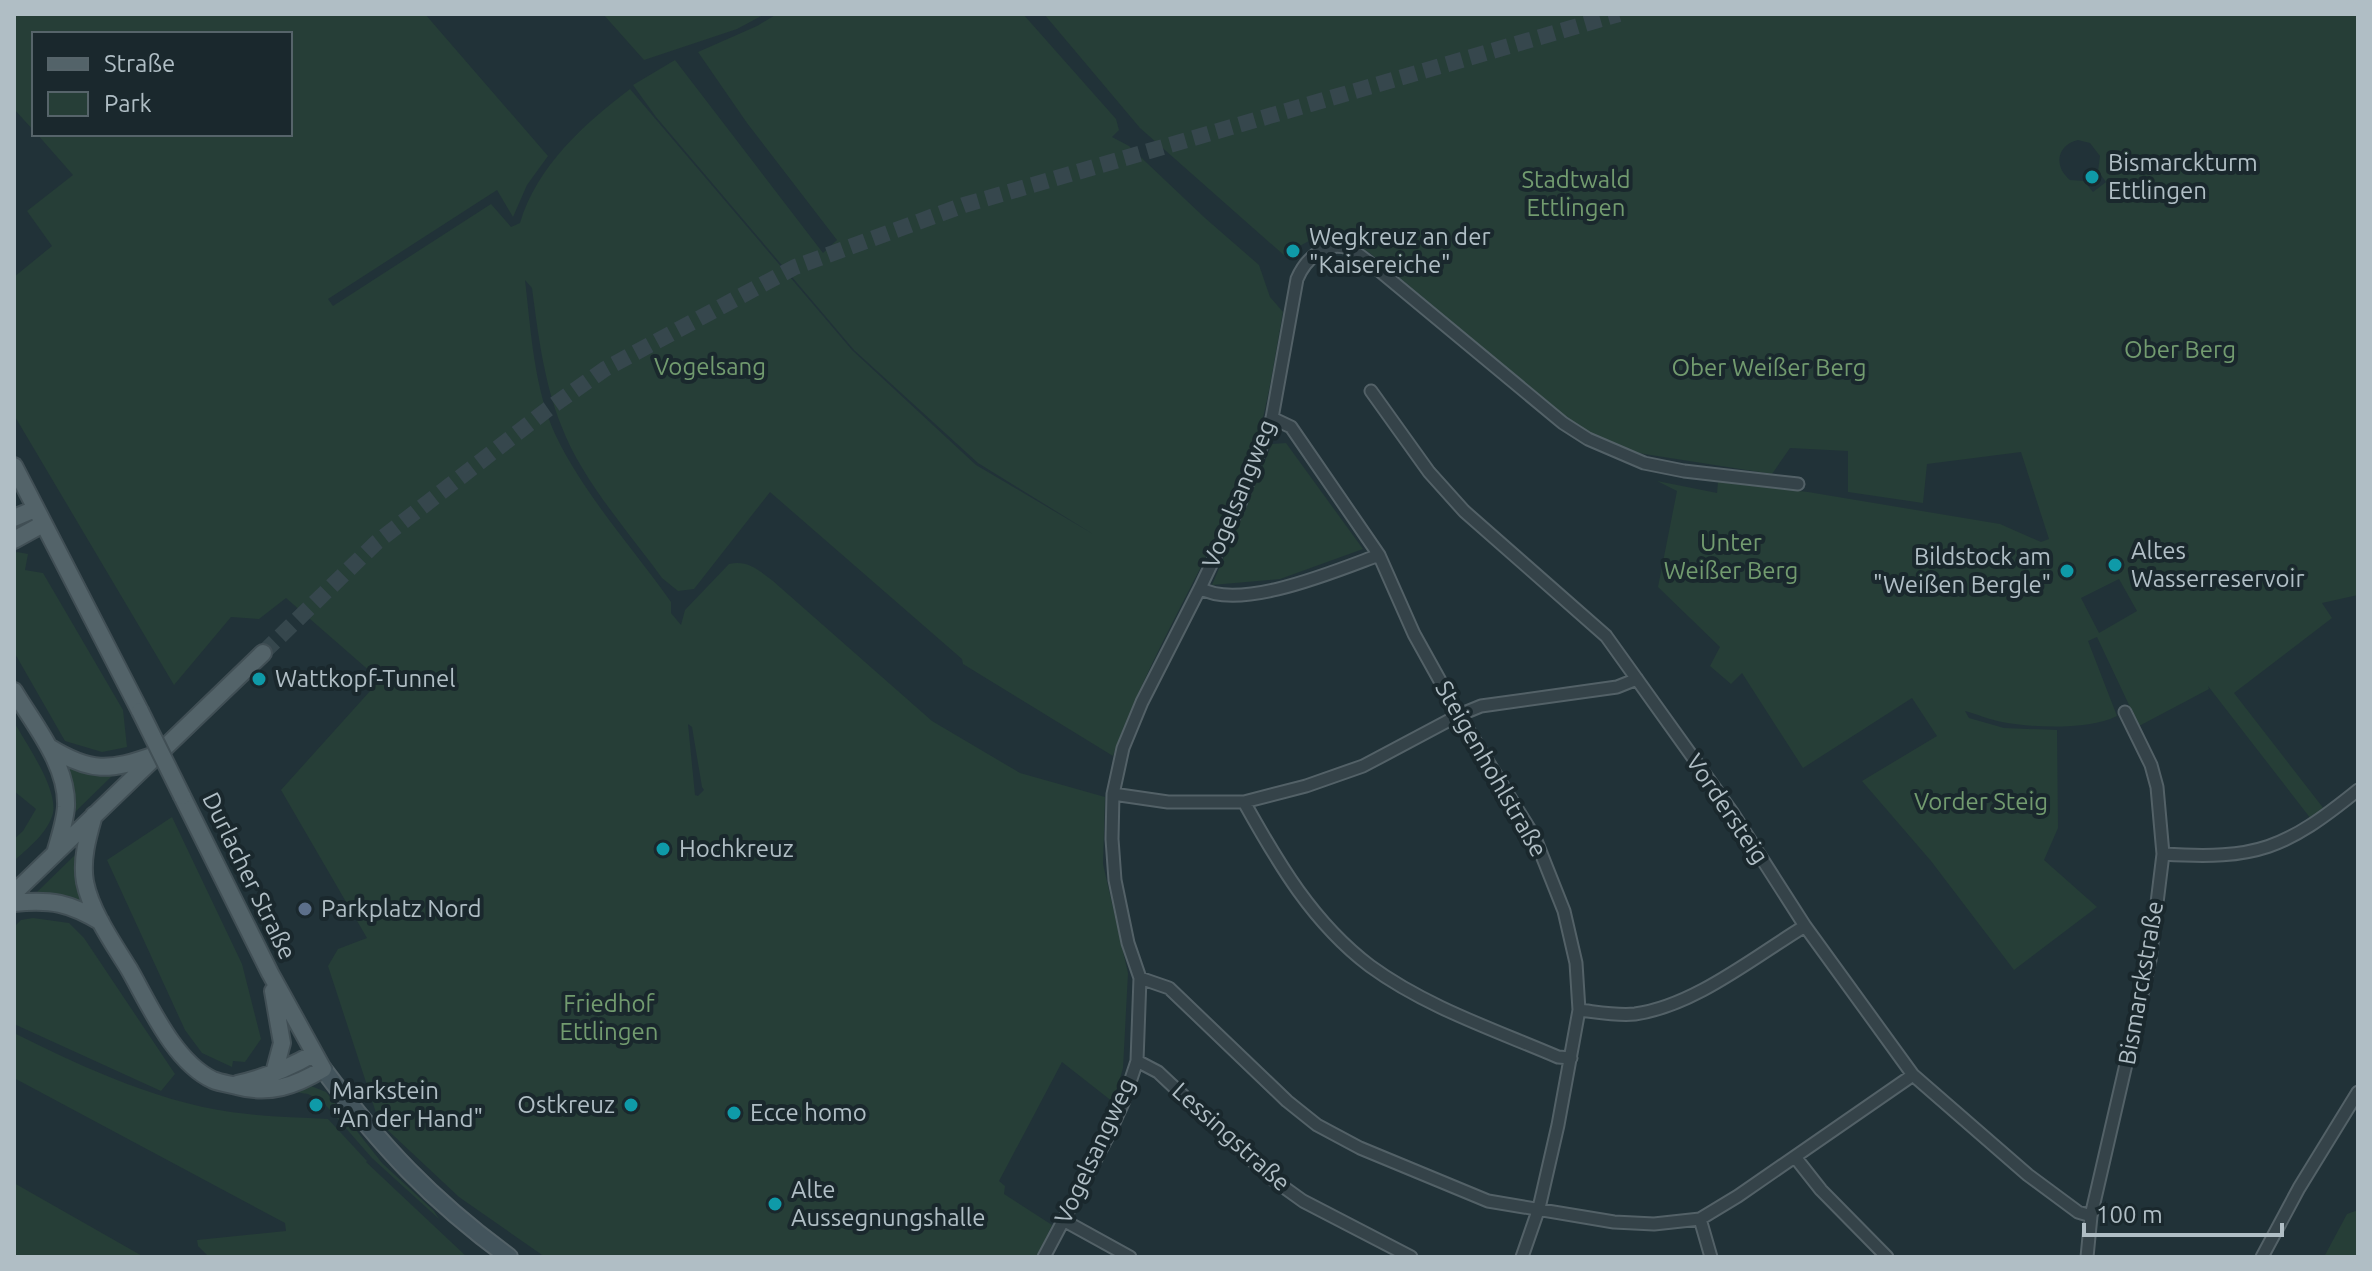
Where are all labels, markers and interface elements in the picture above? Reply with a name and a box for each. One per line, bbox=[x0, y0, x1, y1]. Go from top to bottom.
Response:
legend bbox=[32, 32, 292, 136]
text: Straße bbox=[104, 50, 175, 77]
text: Park bbox=[104, 90, 152, 117]
place label: Bismarckturm Ettlingen bbox=[2108, 149, 2258, 204]
park label: Stadtwald Ettlingen bbox=[1521, 166, 1631, 221]
marker: Bismarckturm Ettlingen bbox=[2083, 168, 2101, 186]
place label: Wegkreuz an der "Kaisereiche" bbox=[1309, 223, 1491, 278]
marker: Wegkreuz an der "Kaisereiche" bbox=[1284, 242, 1302, 260]
park label: Ober Berg bbox=[2124, 336, 2236, 363]
park label: Vogelsang bbox=[654, 353, 766, 380]
park label: Ober Weißer Berg bbox=[1671, 354, 1867, 381]
street label: Vogelsangweg bbox=[1196, 416, 1281, 572]
park label: Unter Weißer Berg bbox=[1664, 529, 1798, 584]
place label: Altes Wasserreservoir bbox=[2131, 537, 2304, 592]
place label: Bildstock am "Weißen Bergle" bbox=[1873, 543, 2051, 598]
marker: Altes Wasserreservoir bbox=[2106, 556, 2124, 574]
marker: Bildstock am "Weißen Bergle" bbox=[2058, 562, 2076, 580]
place label: Wattkopf-Tunnel bbox=[275, 665, 456, 692]
marker: Wattkopf-Tunnel bbox=[250, 670, 268, 688]
street label: Steigenhohlstraße bbox=[1430, 676, 1553, 861]
street label: Vordersteig bbox=[1681, 749, 1774, 869]
street label: Durlacher Straße bbox=[197, 788, 302, 964]
park label: Vorder Steig bbox=[1914, 788, 2048, 815]
place label: Hochkreuz bbox=[679, 835, 794, 862]
marker: Hochkreuz bbox=[654, 840, 672, 858]
place label: Parkplatz Nord bbox=[321, 895, 482, 922]
street label: Bismarckstraße bbox=[2113, 899, 2168, 1067]
marker: Parkplatz Nord bbox=[296, 900, 314, 918]
park label: Friedhof Ettlingen bbox=[560, 990, 658, 1045]
street label: Vogelsangweg bbox=[1049, 1074, 1140, 1228]
place label: Markstein "An der Hand" bbox=[332, 1077, 483, 1132]
street label: Lessingstraße bbox=[1167, 1077, 1296, 1196]
place label: Ostkreuz bbox=[517, 1091, 615, 1118]
marker: Markstein "An der Hand" bbox=[307, 1096, 325, 1114]
marker: Ostkreuz bbox=[622, 1096, 640, 1114]
place label: Ecce homo bbox=[750, 1099, 867, 1126]
marker: Ecce homo bbox=[725, 1104, 743, 1122]
place label: Alte Aussegnungshalle bbox=[791, 1176, 985, 1231]
scale bar bbox=[2084, 1187, 2282, 1237]
marker: Alte Aussegnungshalle bbox=[766, 1195, 784, 1213]
text: 100 m bbox=[2096, 1201, 2163, 1228]

